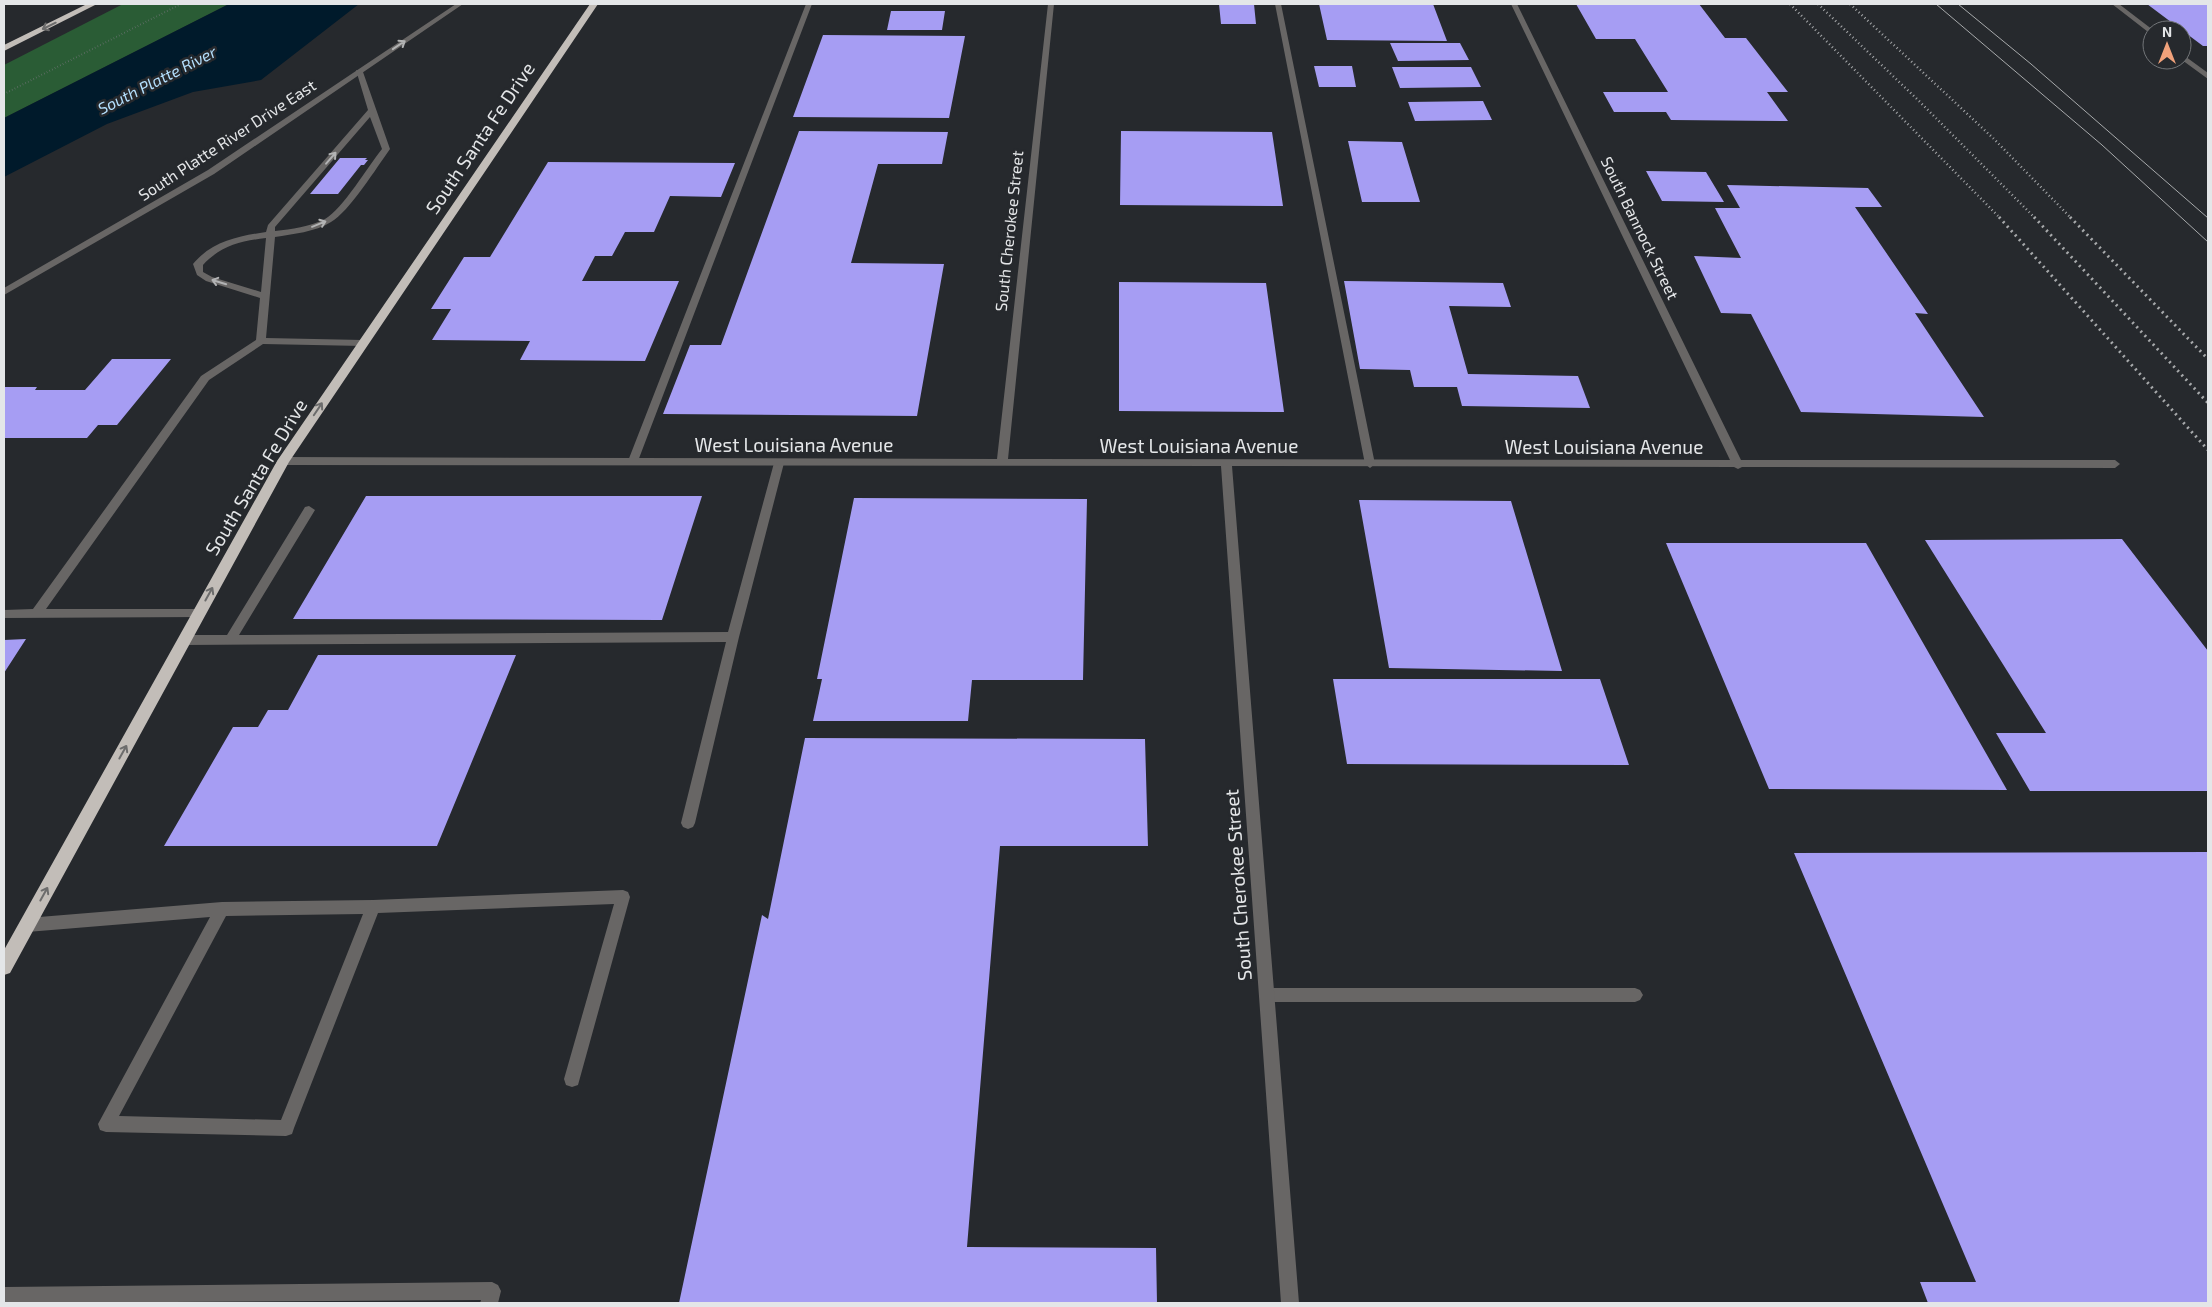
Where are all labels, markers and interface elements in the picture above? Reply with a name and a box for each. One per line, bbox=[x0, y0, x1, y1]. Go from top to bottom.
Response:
north arrow bbox=[2142, 20, 2192, 70]
one-way arrow bbox=[42, 22, 57, 31]
text: N bbox=[2162, 23, 2172, 40]
one-way arrow bbox=[392, 40, 406, 50]
water label: South Platte River bbox=[94, 41, 220, 118]
street label: South Santa Fe Drive bbox=[420, 57, 539, 218]
street label: South Platte River Drive East bbox=[135, 75, 319, 204]
street label: South Cherokee Street bbox=[991, 150, 1026, 312]
one-way arrow bbox=[325, 151, 336, 164]
street label: South Bannock Street bbox=[1598, 153, 1683, 302]
one-way arrow bbox=[311, 219, 327, 228]
one-way arrow bbox=[211, 277, 227, 286]
street label: South Santa Fe Drive bbox=[200, 394, 311, 559]
one-way arrow bbox=[313, 402, 323, 416]
street label: West Louisiana Avenue bbox=[695, 433, 893, 456]
street label: West Louisiana Avenue bbox=[1100, 434, 1298, 457]
street label: West Louisiana Avenue bbox=[1505, 435, 1703, 458]
one-way arrow bbox=[204, 586, 214, 601]
one-way arrow bbox=[119, 745, 128, 760]
street label: South Cherokee Street bbox=[1219, 789, 1256, 982]
one-way arrow bbox=[40, 887, 50, 902]

